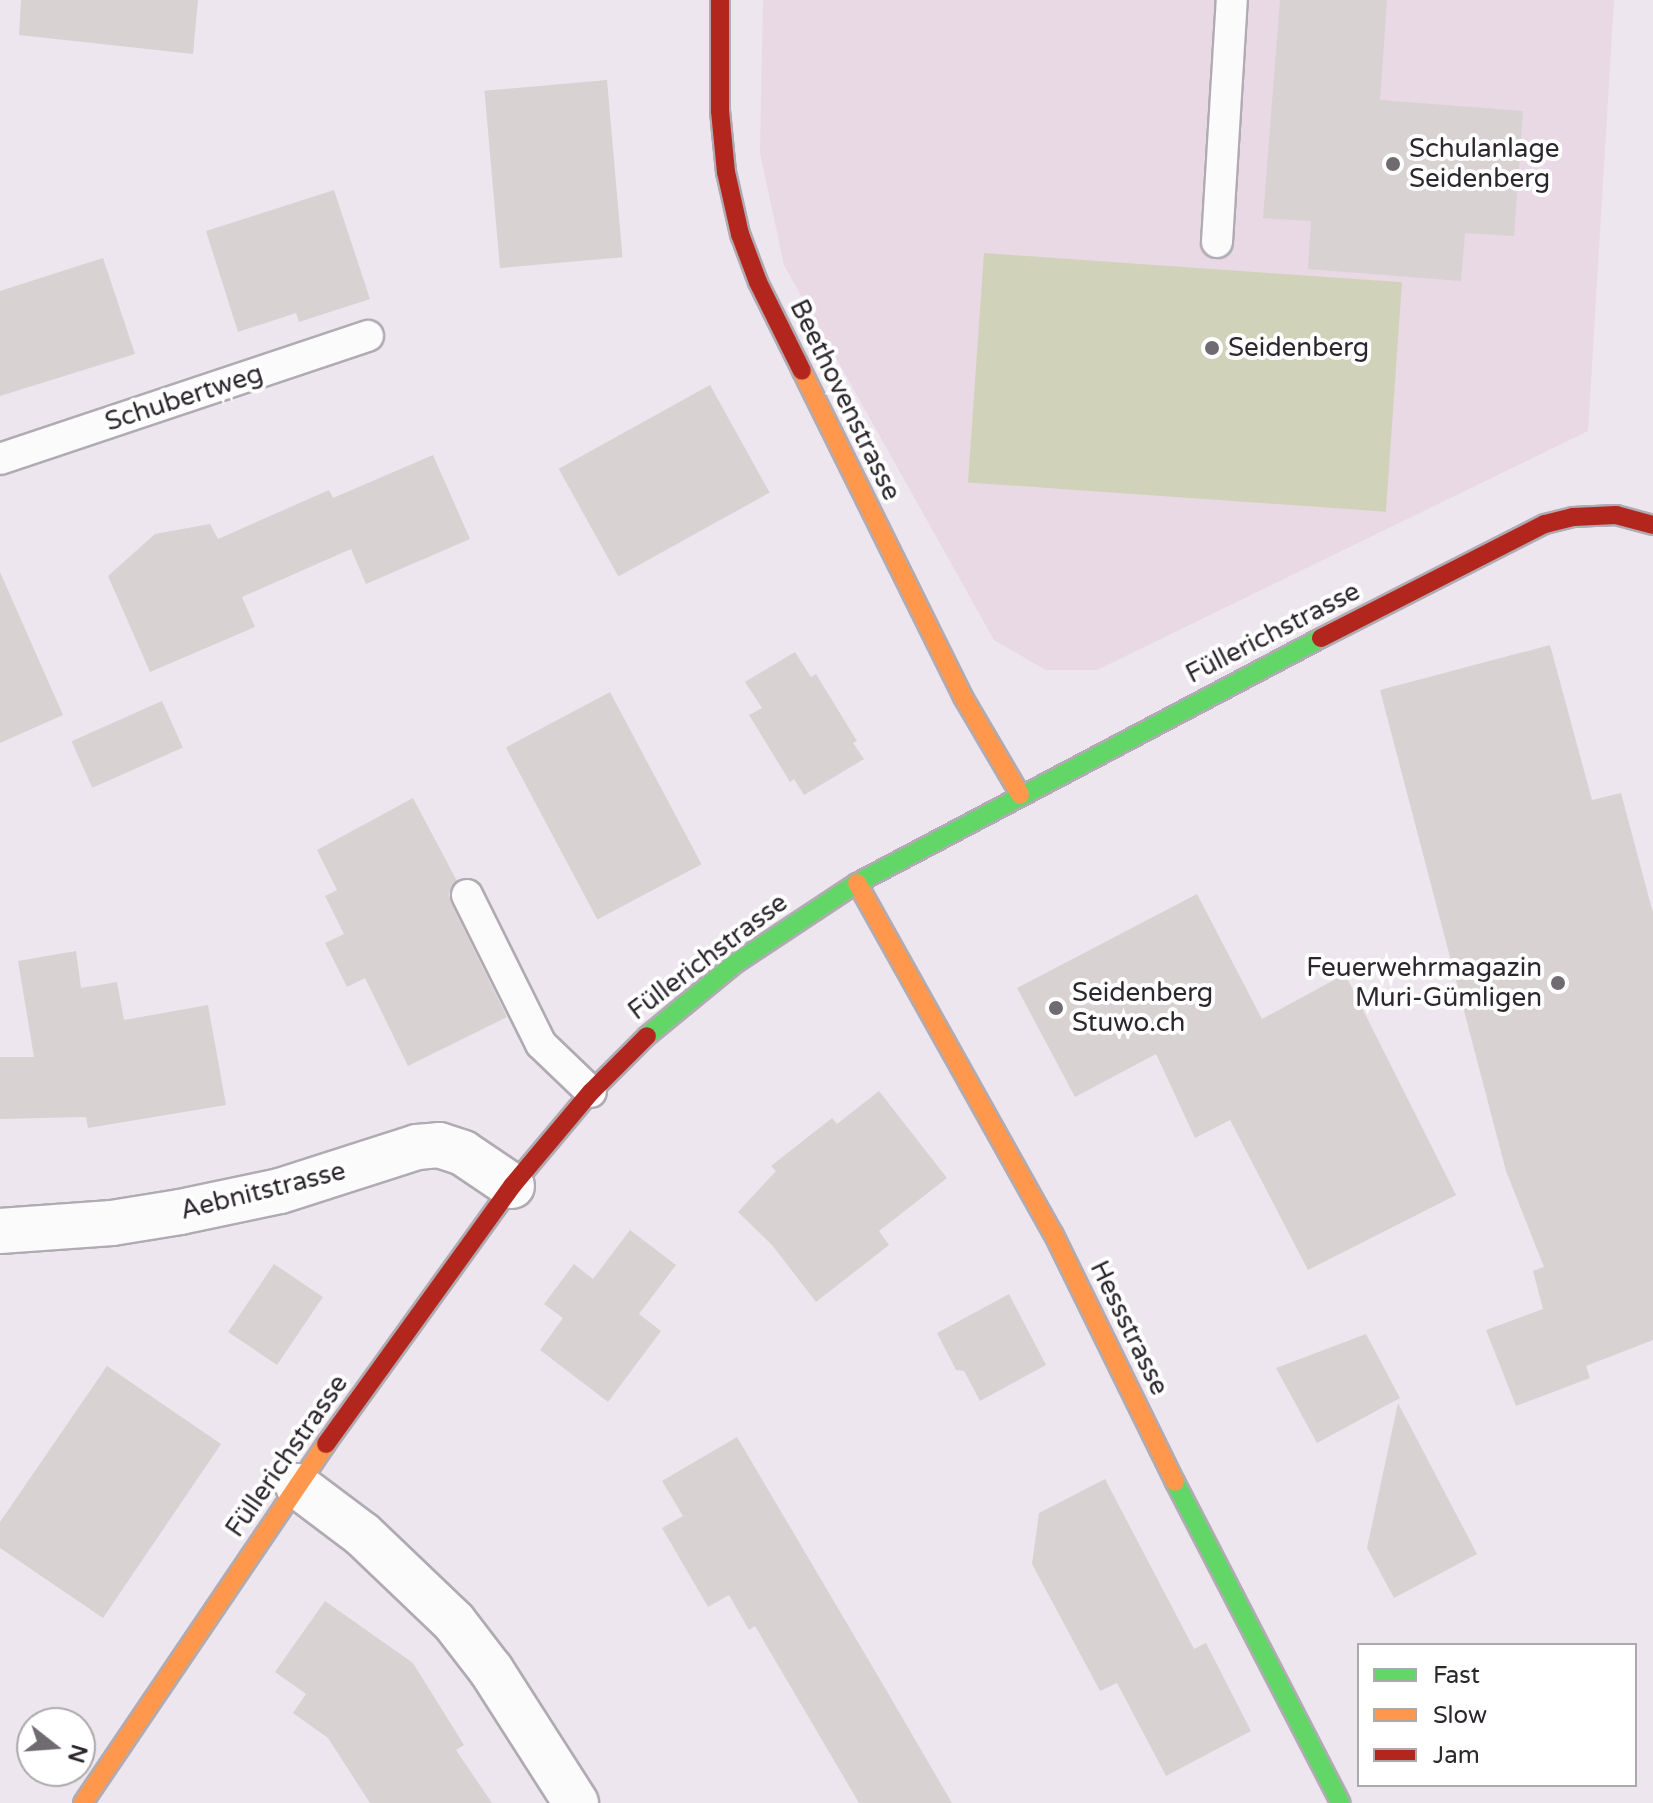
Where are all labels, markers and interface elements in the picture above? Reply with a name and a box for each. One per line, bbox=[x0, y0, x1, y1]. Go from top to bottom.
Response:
place label: Schulanlage Seidenberg bbox=[1409, 133, 1560, 194]
marker: Schulanlage Seidenberg bbox=[1384, 155, 1402, 173]
street label: Beethovenstrasse bbox=[783, 295, 907, 505]
place label: Seidenberg bbox=[1228, 332, 1369, 364]
marker: Seidenberg bbox=[1203, 339, 1221, 357]
street label: Schubertweg bbox=[101, 358, 267, 438]
street label: Füllerichstrasse bbox=[1181, 576, 1365, 690]
street label: Füllerichstrasse bbox=[622, 887, 794, 1027]
place label: Feuerwehrmagazin Muri-Gümligen bbox=[1306, 952, 1542, 1014]
marker: Feuerwehrmagazin Muri-Gümligen bbox=[1549, 974, 1567, 992]
place label: Seidenberg Stuwo.ch bbox=[1072, 977, 1213, 1038]
marker: Seidenberg Stuwo.ch bbox=[1047, 999, 1065, 1017]
street label: Aebnitstrasse bbox=[177, 1155, 349, 1227]
street label: Hessstrasse bbox=[1083, 1256, 1175, 1400]
street label: Füllerichstrasse bbox=[219, 1369, 355, 1543]
legend bbox=[1357, 1643, 1637, 1787]
text: Fast bbox=[1433, 1661, 1480, 1690]
text: Slow bbox=[1433, 1701, 1487, 1730]
north arrow bbox=[16, 1707, 96, 1787]
text: N bbox=[62, 1741, 92, 1766]
text: Jam bbox=[1433, 1741, 1480, 1770]

